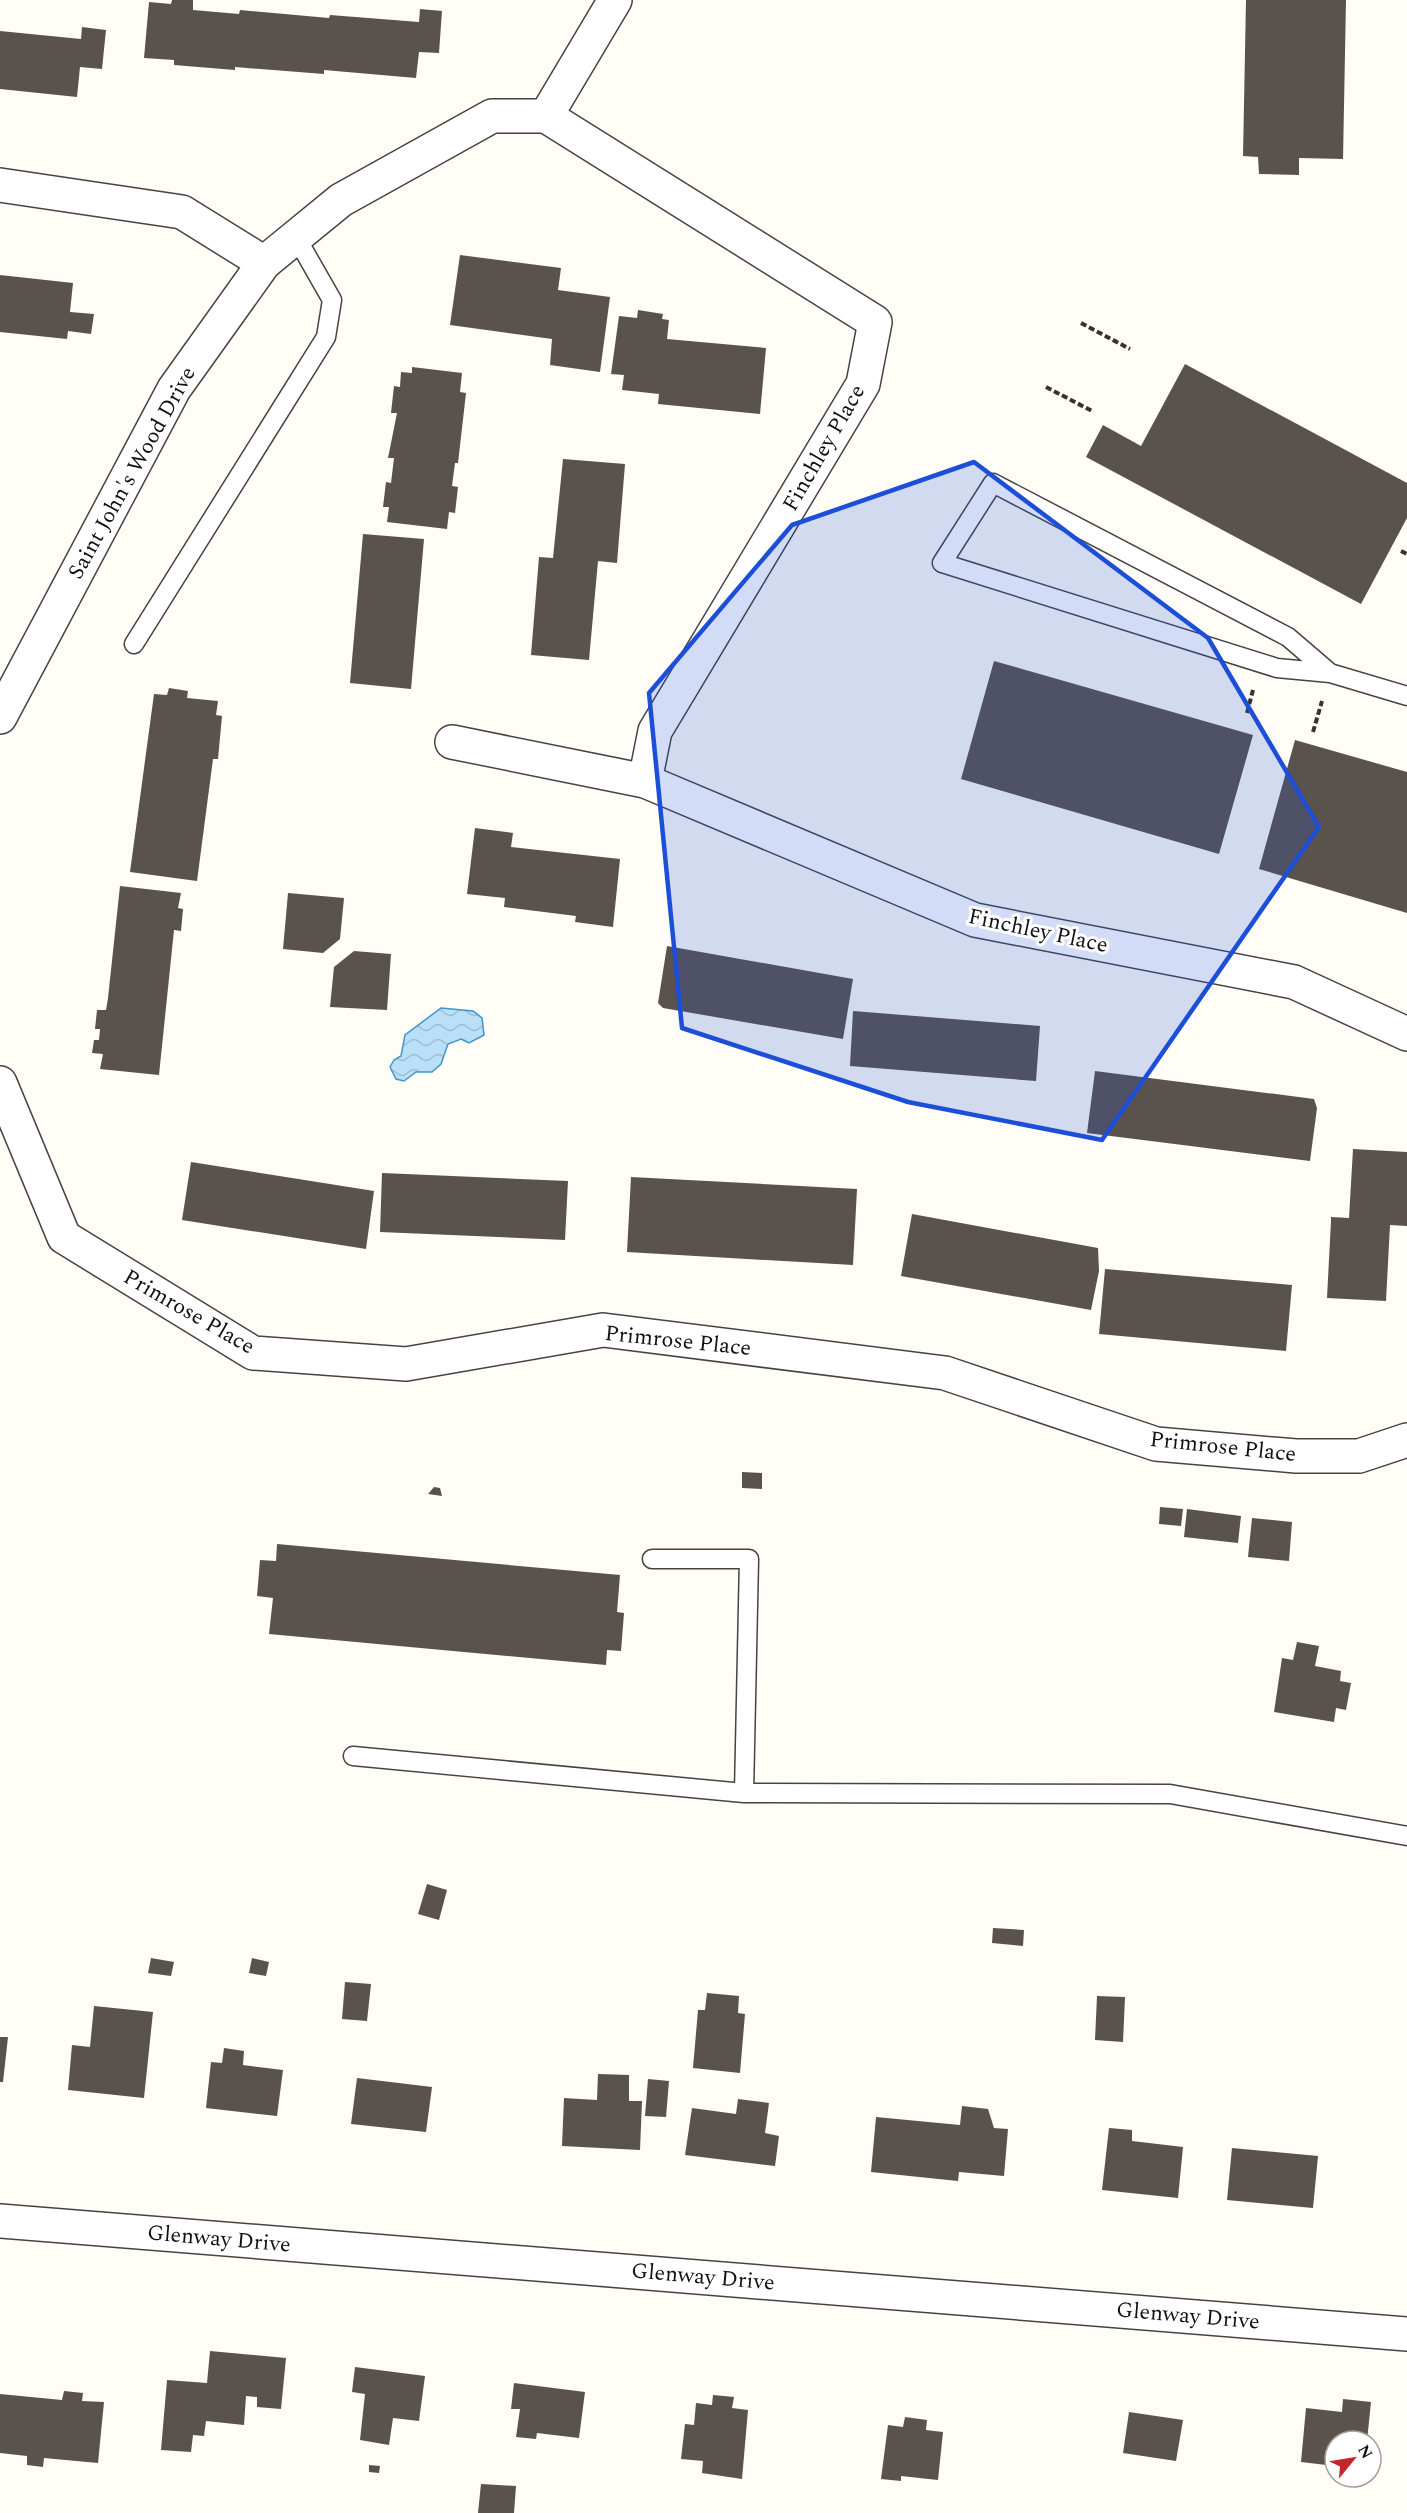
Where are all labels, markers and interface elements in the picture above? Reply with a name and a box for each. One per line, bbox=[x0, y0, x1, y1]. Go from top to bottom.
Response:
street label: Saint John's Wood Drive bbox=[60, 361, 204, 585]
street label: Finchley Place bbox=[774, 378, 874, 518]
street label: Finchley Place bbox=[965, 900, 1111, 962]
street label: Primrose Place bbox=[117, 1261, 261, 1363]
street label: Primrose Place bbox=[603, 1317, 753, 1365]
street label: Primrose Place bbox=[1148, 1423, 1298, 1471]
street label: Glenway Drive bbox=[146, 2216, 292, 2262]
street label: Glenway Drive bbox=[630, 2254, 776, 2300]
street label: Glenway Drive bbox=[1115, 2293, 1261, 2339]
north arrow bbox=[1323, 2429, 1383, 2489]
text: N bbox=[1351, 2440, 1379, 2464]

